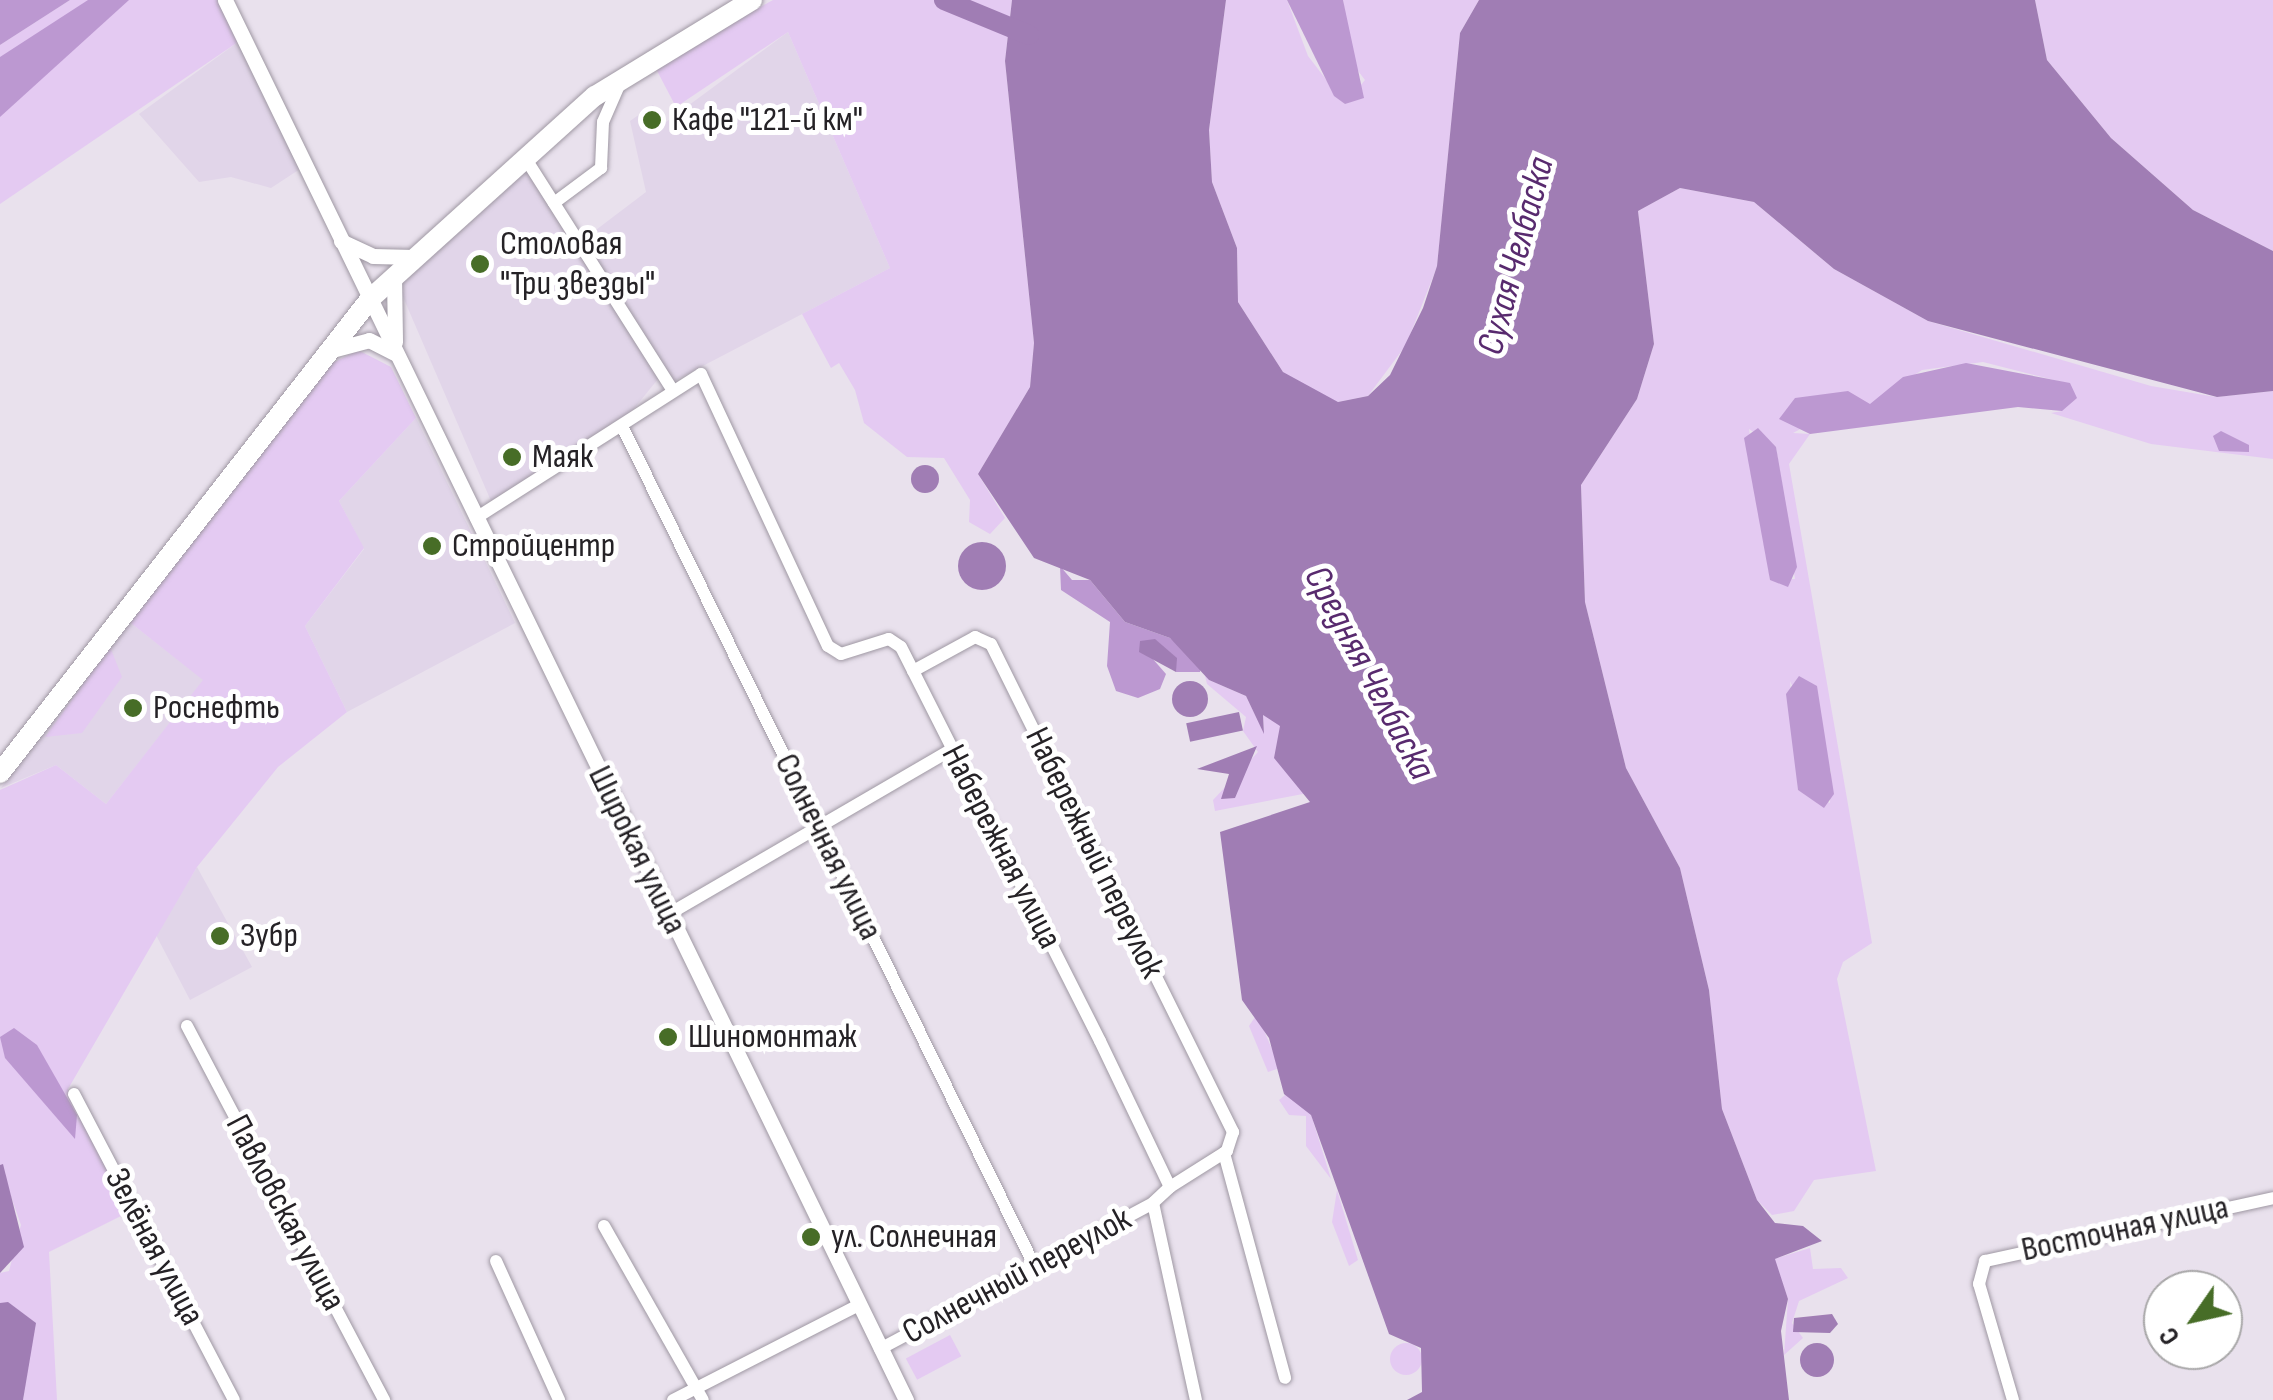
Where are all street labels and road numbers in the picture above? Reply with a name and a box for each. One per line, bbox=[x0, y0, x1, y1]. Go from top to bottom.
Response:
street label: Набережный переулок bbox=[1015, 721, 1173, 985]
street label: Набережная улица bbox=[932, 738, 1070, 956]
street label: Солнечная улица bbox=[765, 747, 891, 947]
street label: Широкая улица bbox=[578, 759, 696, 941]
street label: Павловская улица bbox=[216, 1108, 354, 1318]
street label: Зелёная улица bbox=[95, 1161, 213, 1333]
street label: Восточная улица bbox=[2018, 1187, 2232, 1271]
street label: Солнечный переулок bbox=[896, 1198, 1138, 1354]

